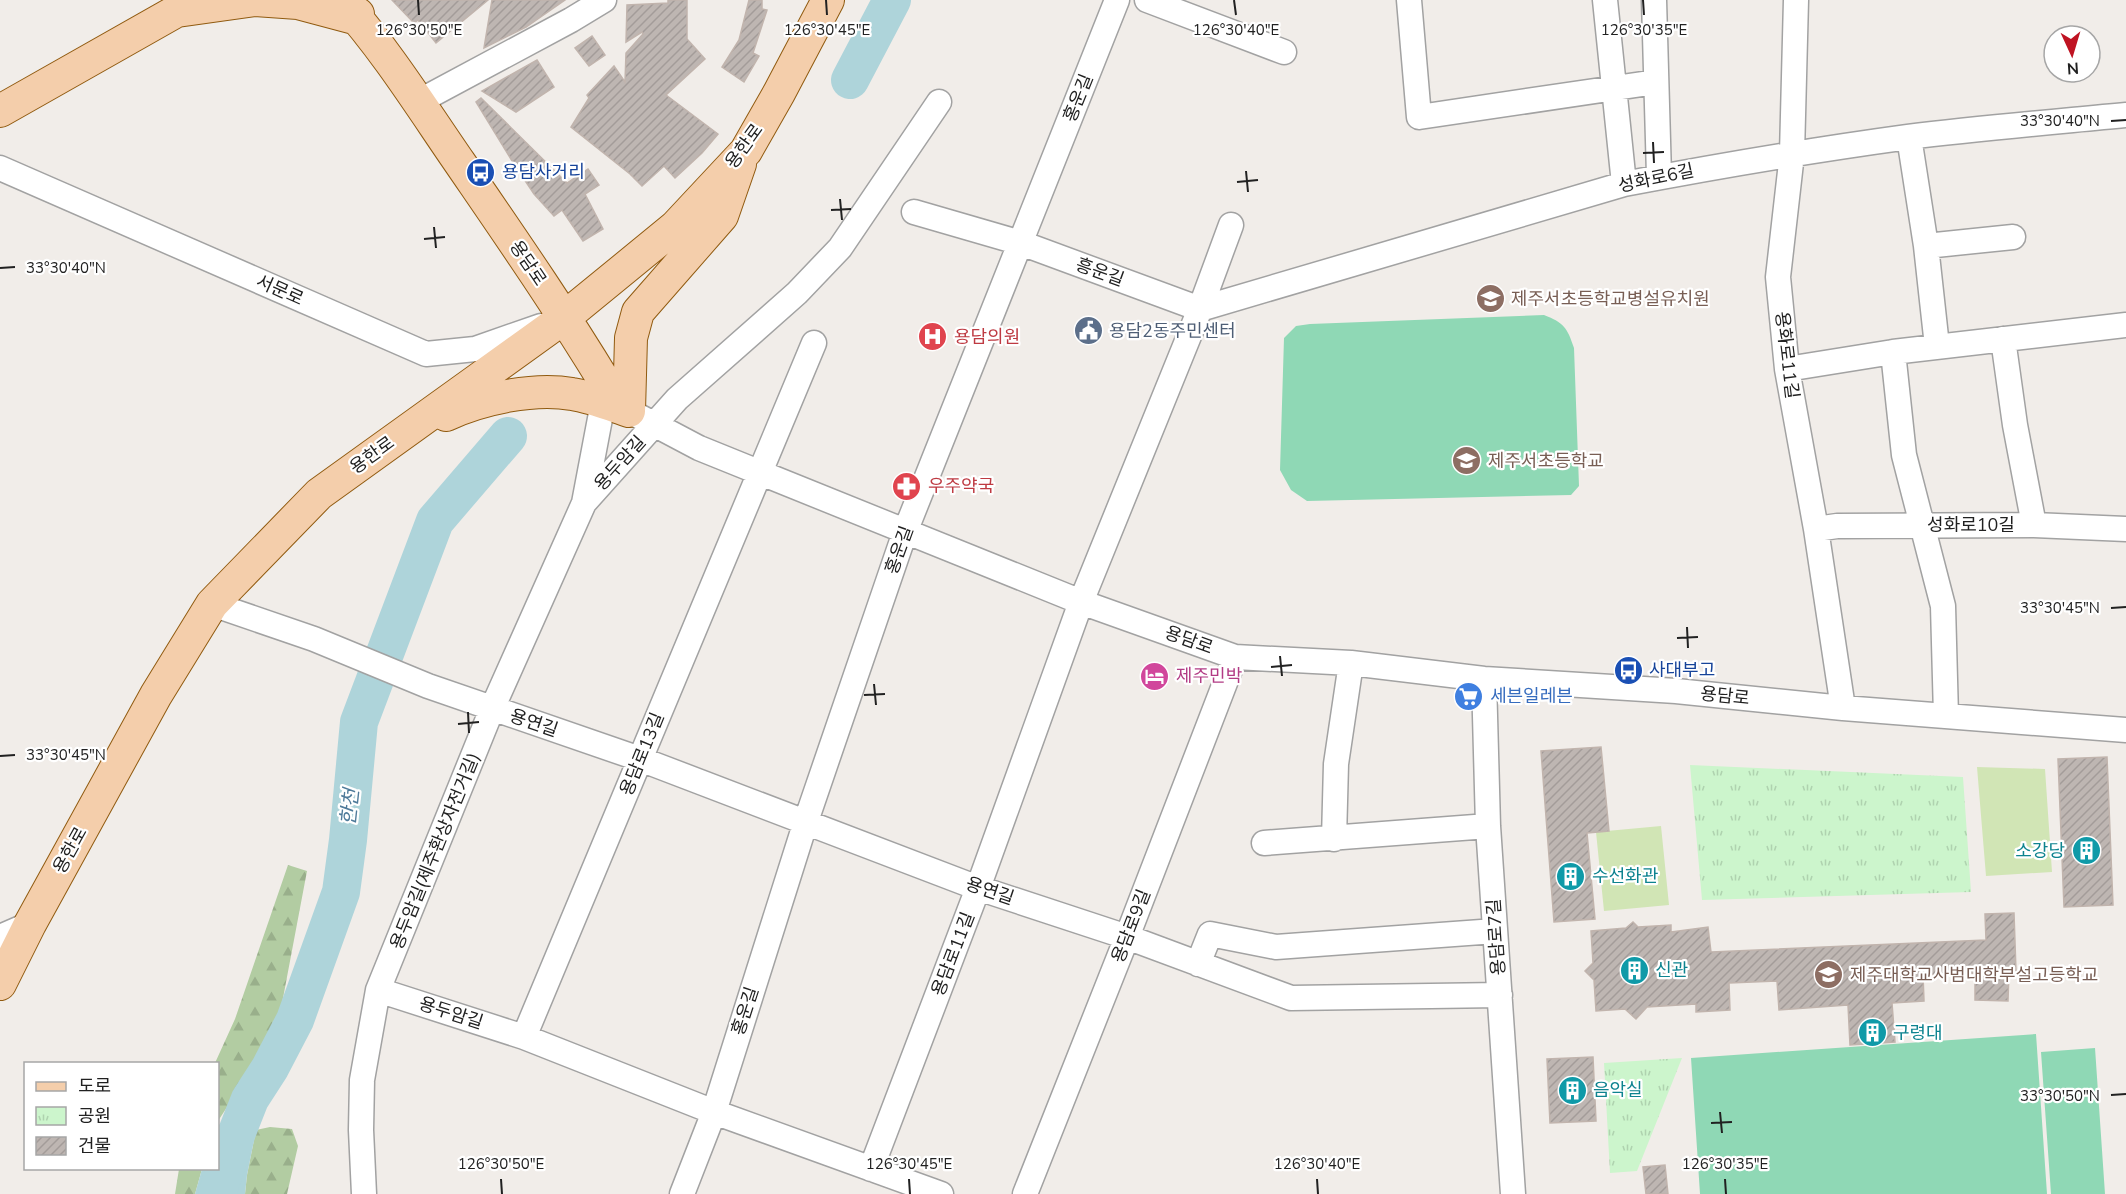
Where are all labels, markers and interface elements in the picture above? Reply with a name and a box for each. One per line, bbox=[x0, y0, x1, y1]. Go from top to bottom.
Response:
text: 126°30'50"E bbox=[376, 20, 462, 40]
text: 126°30'45"E bbox=[784, 20, 870, 40]
text: 126°30'40"E bbox=[1193, 20, 1279, 40]
text: 126°30'35"E bbox=[1601, 20, 1687, 40]
north arrow bbox=[2042, 24, 2102, 84]
text: N bbox=[2066, 57, 2080, 79]
street label: 홍운길 bbox=[1058, 70, 1098, 126]
text: 33°30'40"N bbox=[2020, 111, 2100, 131]
street label: 용한로 bbox=[720, 119, 768, 173]
bus stop icon: 용담사거리 bbox=[465, 156, 497, 188]
street label: 성화로6길 bbox=[1616, 158, 1696, 198]
place label: 용담사거리 bbox=[502, 160, 585, 184]
street label: 용담로 bbox=[504, 236, 552, 290]
street label: 흥운길 bbox=[1073, 252, 1127, 292]
text: 33°30'40"N bbox=[26, 258, 106, 278]
street label: 서문로 bbox=[252, 269, 308, 311]
school or university icon: 제주서초등학교병설유치원 bbox=[1474, 283, 1506, 315]
place label: 제주서초등학교병설유치원 bbox=[1511, 287, 1710, 311]
street label: 용화로11길 bbox=[1770, 310, 1804, 400]
public building icon: 용담2동주민센터 bbox=[1072, 315, 1104, 347]
place label: 용담2동주민센터 bbox=[1109, 319, 1236, 343]
hospital icon: 용담의원 bbox=[917, 321, 949, 353]
place label: 용담의원 bbox=[954, 325, 1020, 349]
street label: 용두암길 bbox=[589, 430, 651, 496]
street label: 용한로 bbox=[345, 431, 399, 479]
school or university icon: 제주서초등학교 bbox=[1451, 445, 1483, 477]
place label: 제주서초등학교 bbox=[1488, 449, 1604, 473]
pharmacy icon: 우주약국 bbox=[891, 470, 923, 502]
place label: 우주약국 bbox=[928, 474, 994, 498]
street label: 성화로10길 bbox=[1927, 513, 2015, 537]
street label: 홍운길 bbox=[879, 523, 919, 577]
text: 33°30'45"N bbox=[2020, 598, 2100, 618]
street label: 용담로 bbox=[1162, 620, 1216, 660]
bus stop icon: 사대부고 bbox=[1612, 654, 1644, 686]
place label: 사대부고 bbox=[1649, 658, 1715, 682]
hotel icon: 제주민박 bbox=[1139, 660, 1171, 692]
place label: 제주민박 bbox=[1176, 664, 1242, 688]
supermarket icon: 세븐일레븐 bbox=[1453, 680, 1485, 712]
street label: 용담로 bbox=[1699, 681, 1751, 711]
place label: 세븐일레븐 bbox=[1490, 684, 1573, 708]
street label: 용연길 bbox=[507, 704, 561, 742]
street label: 용담로13길 bbox=[614, 709, 670, 799]
text: 33°30'45"N bbox=[26, 745, 106, 765]
street label: 용두암길(제주환상자전거길) bbox=[385, 749, 485, 953]
water label: 한천 bbox=[335, 785, 366, 827]
street label: 용한로 bbox=[47, 822, 93, 878]
building icon: 소강당 bbox=[2070, 835, 2102, 867]
place label: 소강당 bbox=[2015, 839, 2065, 863]
building icon: 수선화관 bbox=[1555, 860, 1587, 892]
place label: 수선화관 bbox=[1592, 864, 1659, 888]
street label: 용연길 bbox=[963, 872, 1017, 910]
street label: 용담로9길 bbox=[1106, 886, 1156, 966]
street label: 용담로7길 bbox=[1481, 898, 1511, 976]
street label: 용담로11길 bbox=[926, 909, 980, 999]
building icon: 신관 bbox=[1618, 954, 1650, 986]
place label: 신관 bbox=[1655, 958, 1689, 982]
school or university icon: 제주대학교사범대학부설고등학교 bbox=[1813, 959, 1845, 991]
place label: 제주대학교사범대학부설고등학교 bbox=[1850, 963, 2098, 987]
street label: 홍운길 bbox=[726, 984, 764, 1038]
street label: 용두암길 bbox=[416, 991, 486, 1035]
building icon: 구령대 bbox=[1856, 1017, 1888, 1049]
place label: 구령대 bbox=[1893, 1021, 1943, 1045]
legend bbox=[24, 1062, 219, 1170]
text: 도로 bbox=[78, 1074, 111, 1098]
building icon: 음악실 bbox=[1556, 1074, 1588, 1106]
place label: 음악실 bbox=[1593, 1078, 1643, 1102]
text: 33°30'50"N bbox=[2020, 1086, 2100, 1106]
text: 공원 bbox=[78, 1104, 111, 1128]
text: 건물 bbox=[78, 1134, 111, 1158]
text: 126°30'50"E bbox=[458, 1154, 544, 1174]
text: 126°30'45"E bbox=[866, 1154, 952, 1174]
text: 126°30'40"E bbox=[1274, 1154, 1360, 1174]
text: 126°30'35"E bbox=[1682, 1154, 1768, 1174]

